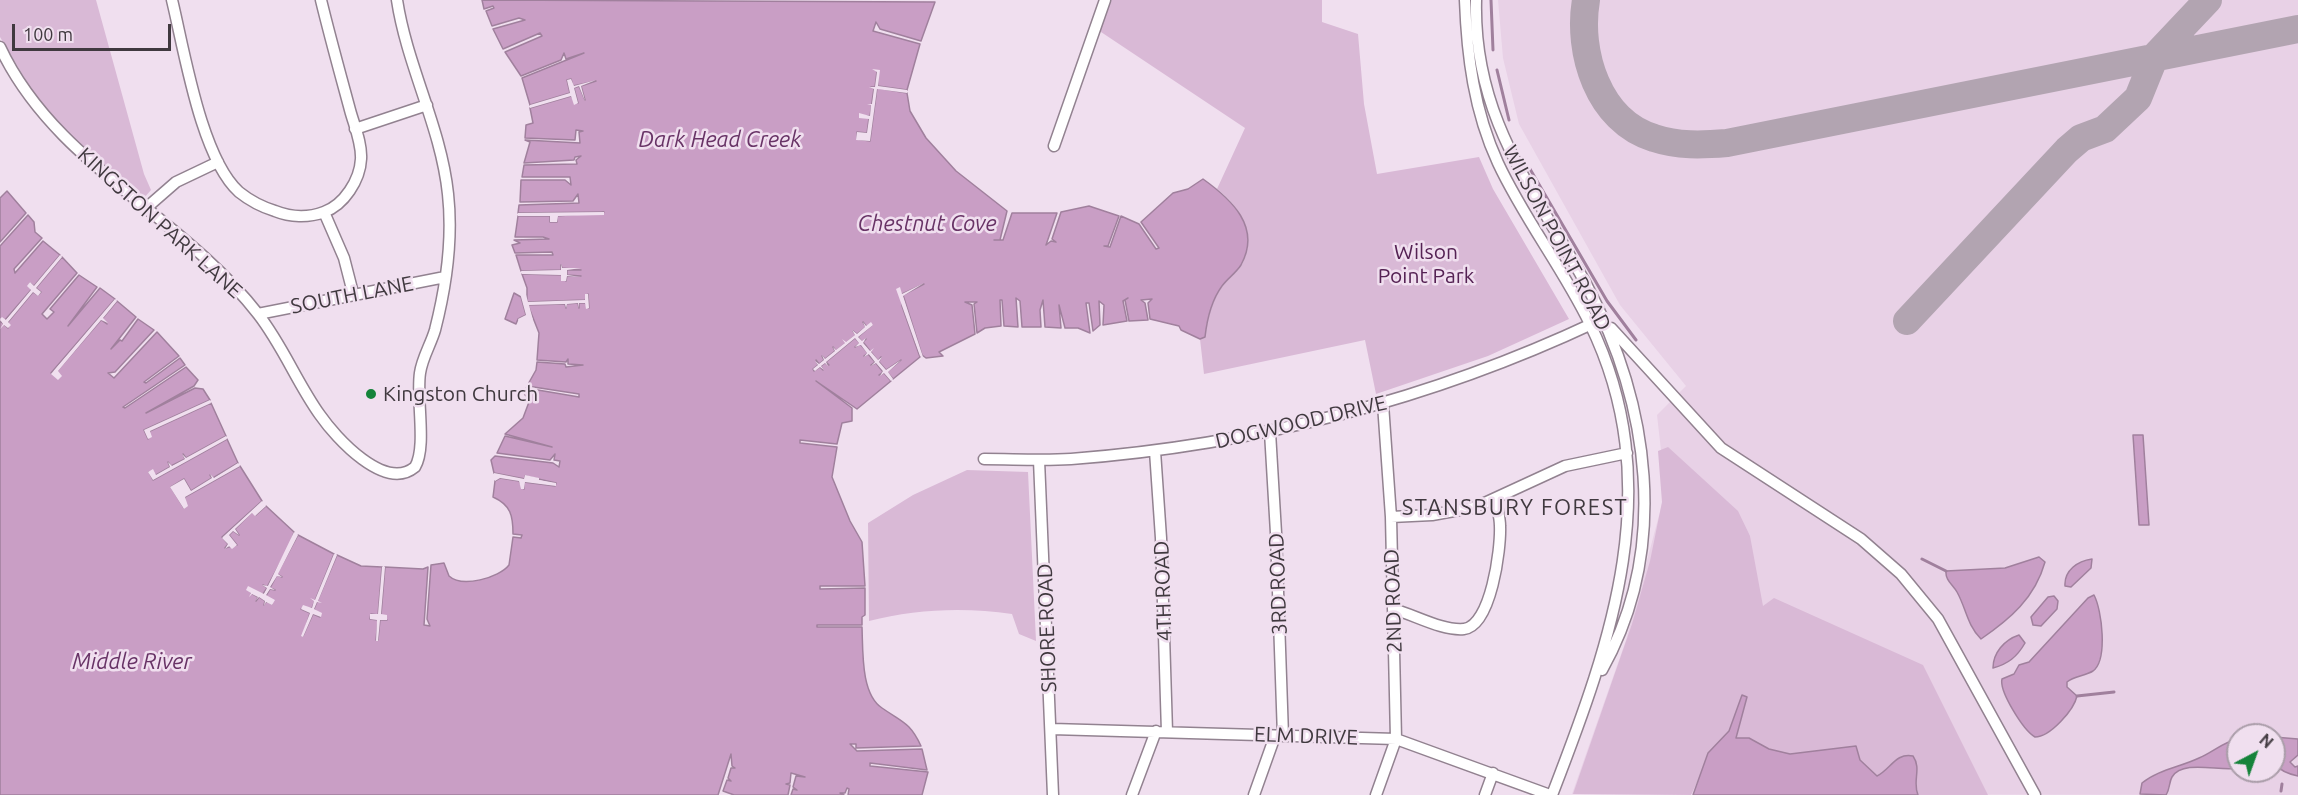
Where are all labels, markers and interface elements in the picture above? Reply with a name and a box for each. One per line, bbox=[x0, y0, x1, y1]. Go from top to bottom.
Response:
scale bar bbox=[15, 12, 174, 50]
text: 100 m bbox=[23, 24, 73, 44]
water label: Dark Head Creek bbox=[639, 127, 801, 153]
street label: WILSON POINT ROAD bbox=[1497, 141, 1617, 335]
street label: KINGSTON PARK LANE bbox=[72, 142, 248, 304]
water label: Chestnut Cove bbox=[857, 211, 997, 237]
park label: Wilson Point Park bbox=[1378, 239, 1474, 289]
street label: SOUTH LANE bbox=[289, 271, 415, 319]
place label: Kingston Church bbox=[383, 381, 538, 407]
marker: Kingston Church bbox=[364, 387, 378, 401]
street label: DOGWOOD DRIVE bbox=[1213, 390, 1389, 454]
district label: STANSBURY FOREST bbox=[1402, 495, 1628, 521]
street label: 3RD ROAD bbox=[1264, 532, 1292, 636]
street label: 4TH ROAD bbox=[1149, 540, 1177, 642]
street label: 2ND ROAD bbox=[1379, 549, 1407, 653]
street label: SHORE ROAD bbox=[1032, 563, 1062, 693]
water label: Middle River bbox=[72, 649, 192, 675]
street label: ELM DRIVE bbox=[1254, 722, 1358, 750]
north arrow bbox=[2226, 723, 2286, 783]
text: N bbox=[2256, 730, 2277, 752]

